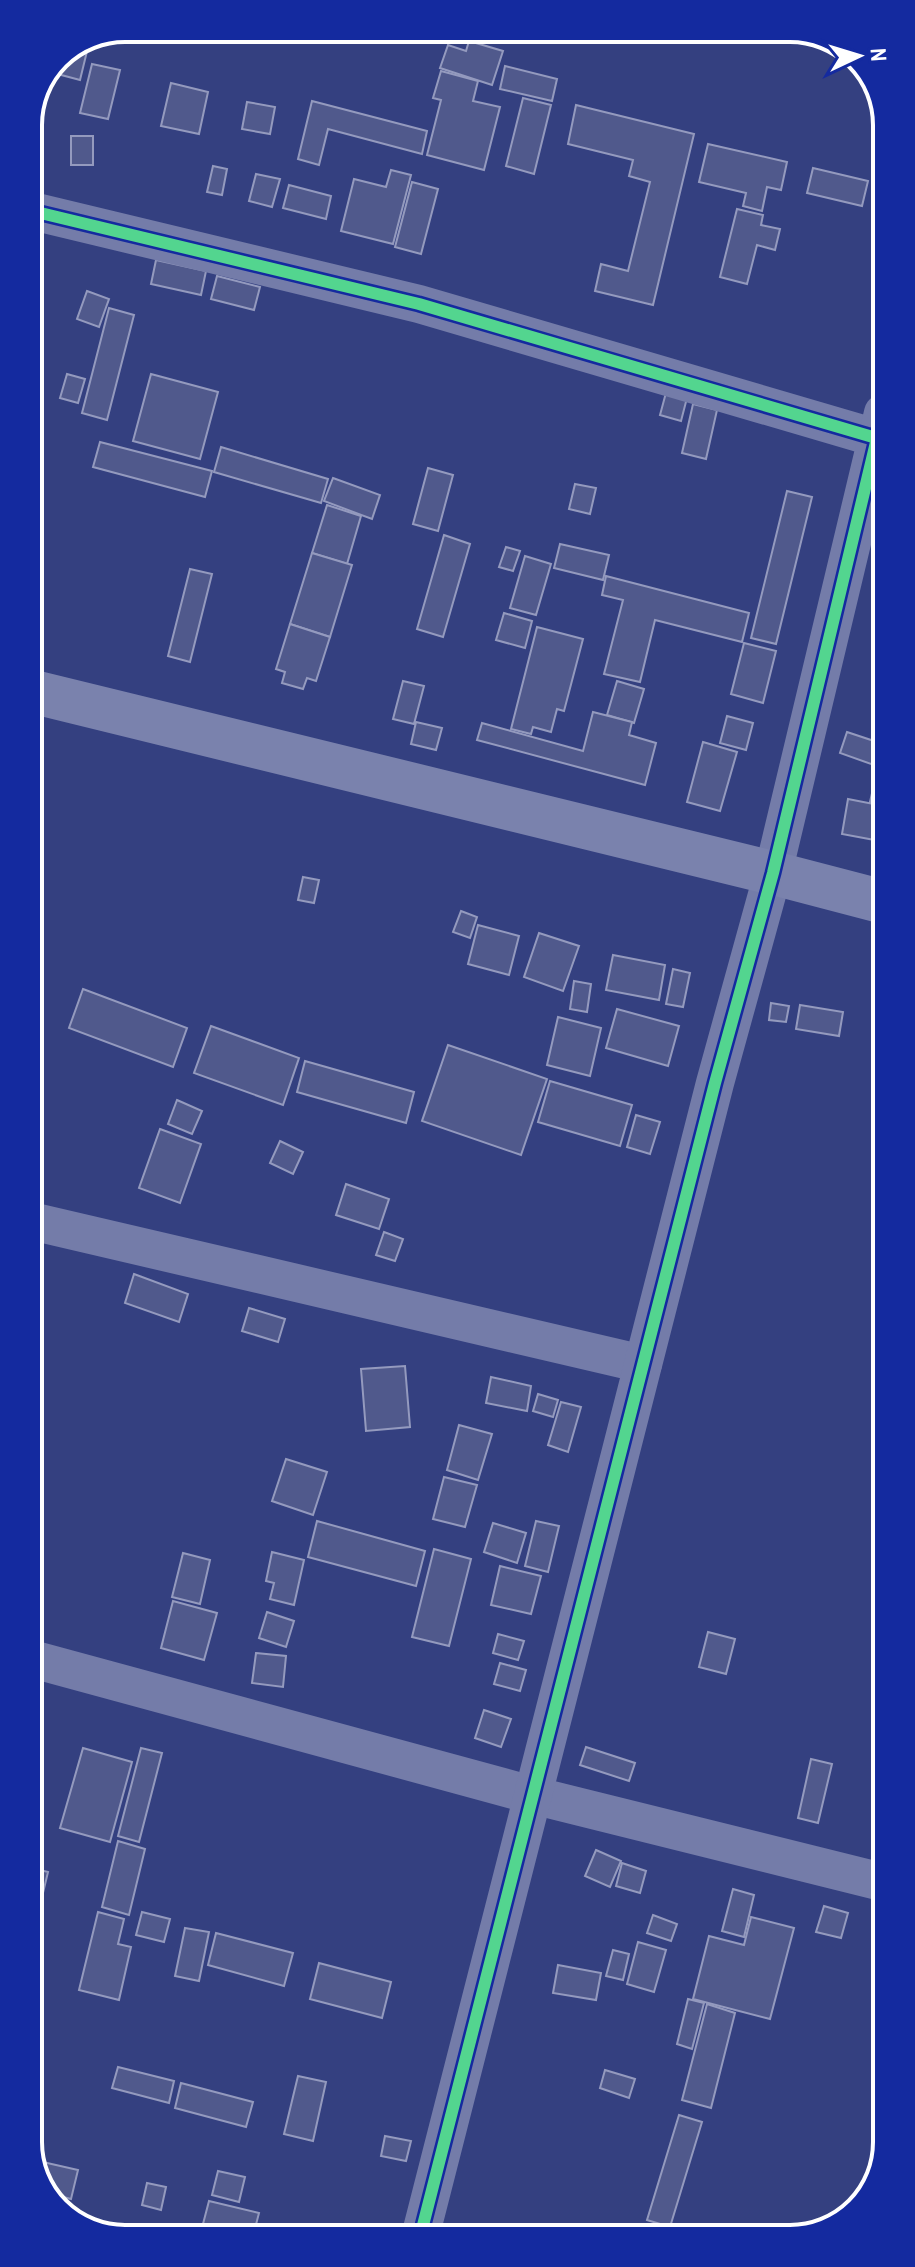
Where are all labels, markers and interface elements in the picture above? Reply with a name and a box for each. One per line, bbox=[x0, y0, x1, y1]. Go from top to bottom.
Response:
north arrow bbox=[819, 16, 899, 96]
text: N bbox=[864, 47, 894, 62]

